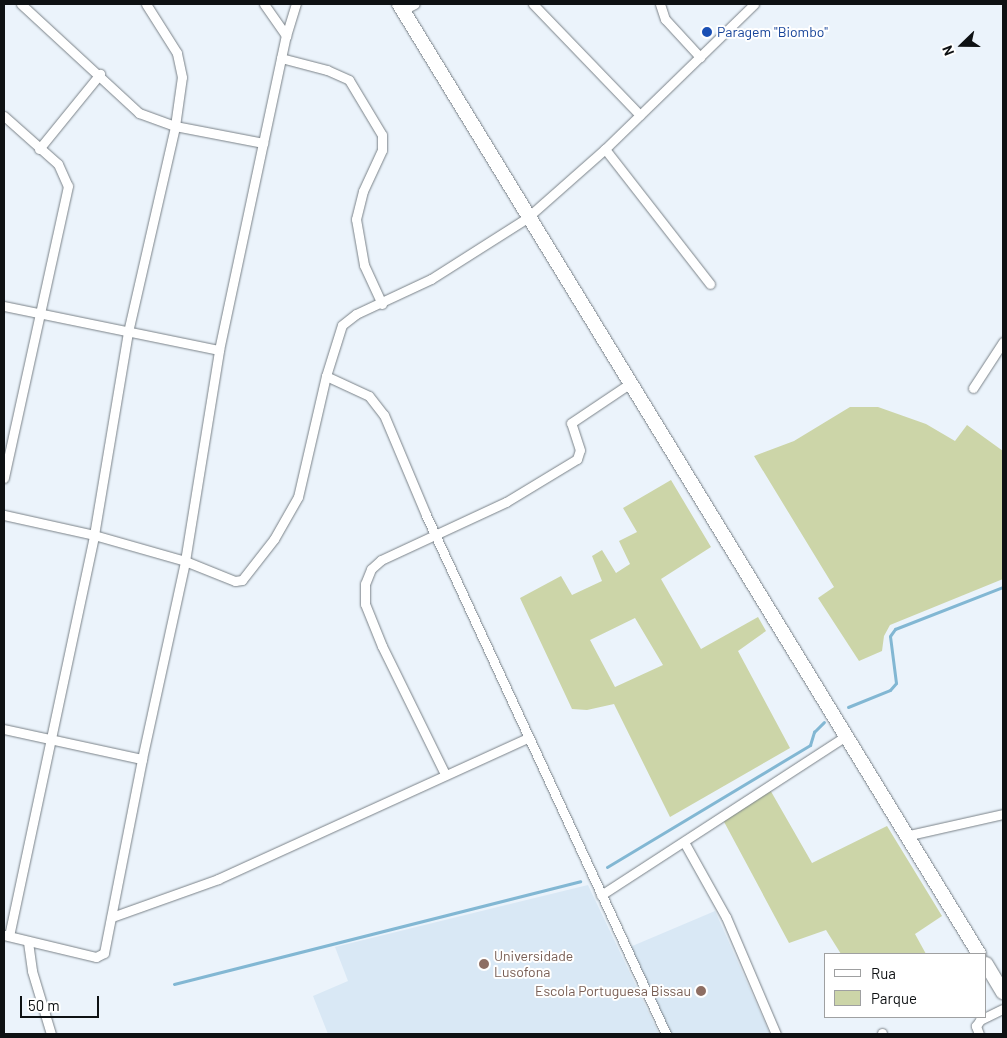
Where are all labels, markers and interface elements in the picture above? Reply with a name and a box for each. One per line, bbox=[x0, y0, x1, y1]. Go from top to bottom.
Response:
north arrow bbox=[937, 20, 987, 70]
place label: Paragem "Biombo" bbox=[717, 24, 828, 40]
marker: Paragem "Biombo" bbox=[701, 26, 713, 38]
text: N bbox=[938, 43, 957, 58]
place label: Universidade Lusofona bbox=[494, 948, 573, 980]
legend bbox=[824, 953, 987, 1018]
marker: Universidade Lusofona bbox=[478, 958, 490, 970]
text: Rua bbox=[871, 964, 896, 982]
place label: Escola Portuguesa Bissau bbox=[535, 983, 691, 999]
marker: Escola Portuguesa Bissau bbox=[695, 985, 707, 997]
scale bar bbox=[22, 986, 101, 1018]
text: Parque bbox=[871, 989, 917, 1007]
text: 50 m bbox=[28, 996, 60, 1014]

